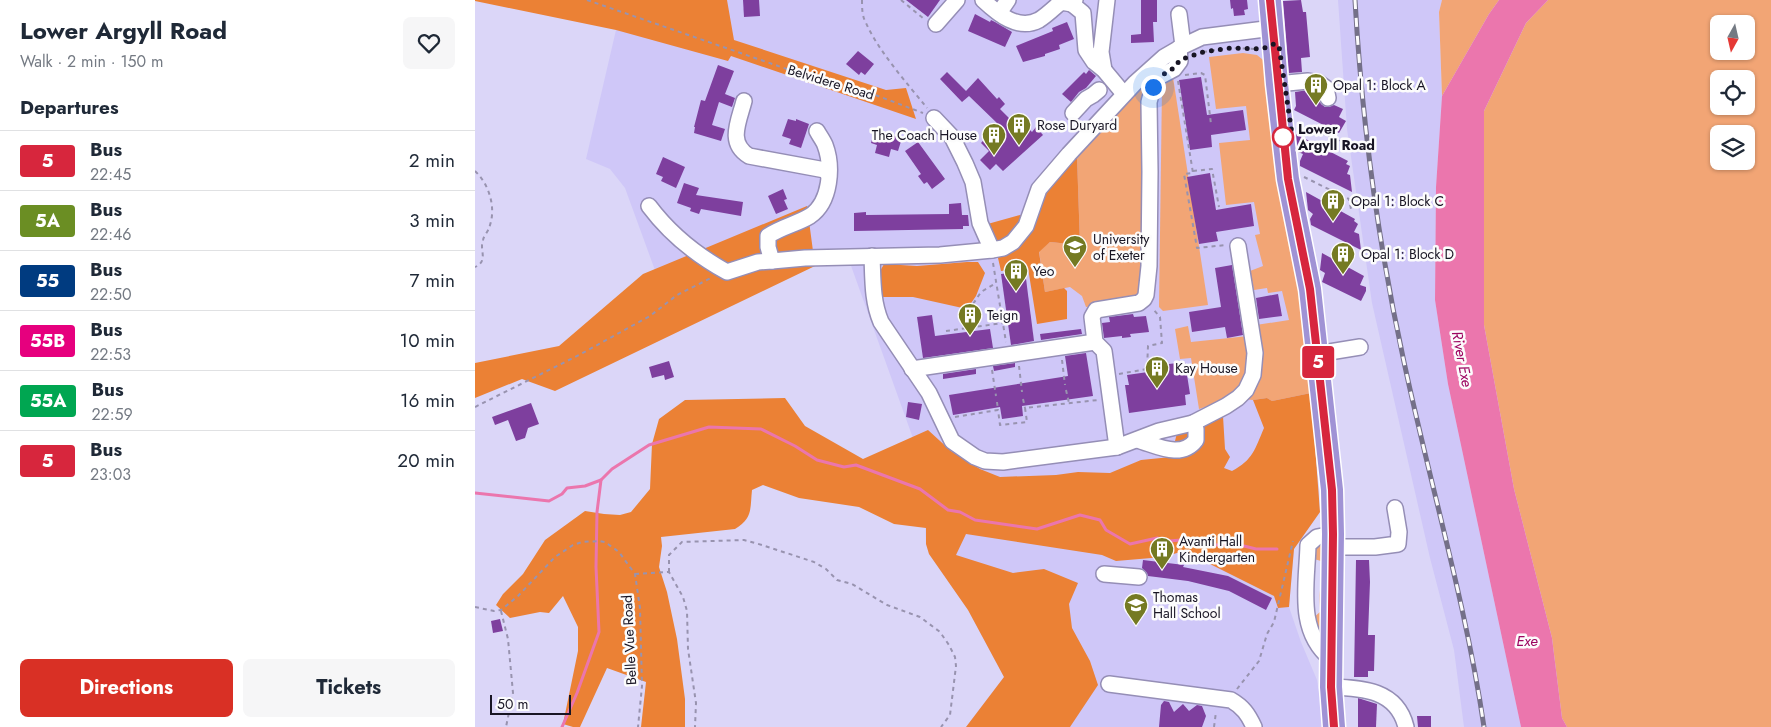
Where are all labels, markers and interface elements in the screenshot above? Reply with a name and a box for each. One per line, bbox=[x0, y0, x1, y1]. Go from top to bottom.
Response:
text: Lower Argyll Road bbox=[20, 13, 227, 48]
north arrow bbox=[1710, 15, 1755, 60]
map controls bbox=[1710, 15, 1755, 170]
button: heart bbox=[403, 17, 455, 69]
text: Walk · 2 min · 150 m bbox=[20, 50, 164, 73]
street label: Belvidere Road bbox=[785, 59, 877, 105]
button: locate bbox=[1710, 70, 1755, 115]
building icon: Opal 1: Block A bbox=[1303, 72, 1329, 106]
your location bbox=[1141, 75, 1166, 100]
place label: Opal 1: Block A bbox=[1333, 75, 1427, 95]
text: Departures bbox=[20, 94, 119, 121]
building icon: Rose Duryard bbox=[1006, 112, 1032, 146]
place label: Rose Duryard bbox=[1037, 115, 1117, 135]
place label: Lower Argyll Road bbox=[1297, 119, 1375, 155]
building icon: The Coach House bbox=[981, 122, 1007, 156]
place label: The Coach House bbox=[872, 125, 977, 145]
button: layers bbox=[1710, 125, 1755, 170]
marker: Lower Argyll Road bbox=[1272, 126, 1294, 148]
text: Bus bbox=[90, 136, 122, 163]
text: 2 min bbox=[409, 147, 455, 174]
text: 5 bbox=[42, 148, 53, 174]
text: 22:45 bbox=[90, 163, 131, 186]
building icon: Opal 1: Block C bbox=[1320, 188, 1346, 222]
place label: Opal 1: Block C bbox=[1351, 191, 1444, 211]
text: Bus bbox=[90, 196, 122, 223]
text: 3 min bbox=[409, 207, 455, 234]
text: 5A bbox=[35, 208, 60, 234]
text: 22:46 bbox=[90, 223, 132, 246]
place label: University of Exeter bbox=[1093, 229, 1150, 265]
school or university icon: University of Exeter bbox=[1062, 234, 1088, 268]
building icon: Opal 1: Block D bbox=[1330, 241, 1356, 275]
place label: Opal 1: Block D bbox=[1361, 244, 1454, 264]
text: Bus bbox=[90, 256, 122, 283]
building icon: Yeo bbox=[1003, 258, 1029, 292]
place label: Yeo bbox=[1033, 261, 1055, 281]
text: 7 min bbox=[410, 267, 455, 294]
text: 55 bbox=[36, 268, 59, 294]
text: 22:50 bbox=[90, 283, 132, 306]
building icon: Teign bbox=[957, 302, 983, 336]
place label: Teign bbox=[987, 305, 1018, 325]
text: Bus bbox=[90, 316, 122, 343]
text: 10 min bbox=[400, 327, 455, 354]
text: 55B bbox=[30, 328, 65, 354]
water label: River Exe bbox=[1446, 329, 1478, 389]
text: 22:53 bbox=[90, 343, 131, 366]
line badge: 5 bbox=[1302, 346, 1334, 378]
text: 5 bbox=[1312, 349, 1324, 375]
building icon: Kay House bbox=[1144, 355, 1170, 389]
place label: Kay House bbox=[1175, 358, 1238, 378]
text: Bus bbox=[91, 376, 124, 403]
text: 16 min bbox=[400, 387, 455, 414]
text: 55A bbox=[30, 388, 66, 414]
text: 22:59 bbox=[91, 403, 133, 426]
text: Bus bbox=[90, 436, 122, 463]
text: 20 min bbox=[397, 447, 455, 474]
text: 5 bbox=[42, 448, 53, 474]
text: 23:03 bbox=[90, 463, 131, 486]
place label: Avanti Hall Kindergarten bbox=[1179, 531, 1255, 567]
building icon: Avanti Hall Kindergarten bbox=[1149, 536, 1175, 570]
place label: Thomas Hall School bbox=[1153, 587, 1221, 623]
school or university icon: Thomas Hall School bbox=[1123, 592, 1149, 626]
street label: Belle Vue Road bbox=[617, 594, 641, 686]
water label: Exe bbox=[1516, 630, 1538, 652]
button: Directions bbox=[20, 659, 233, 717]
button: Tickets bbox=[243, 659, 455, 717]
scale bar bbox=[490, 692, 571, 715]
text: 50 m bbox=[497, 694, 528, 714]

